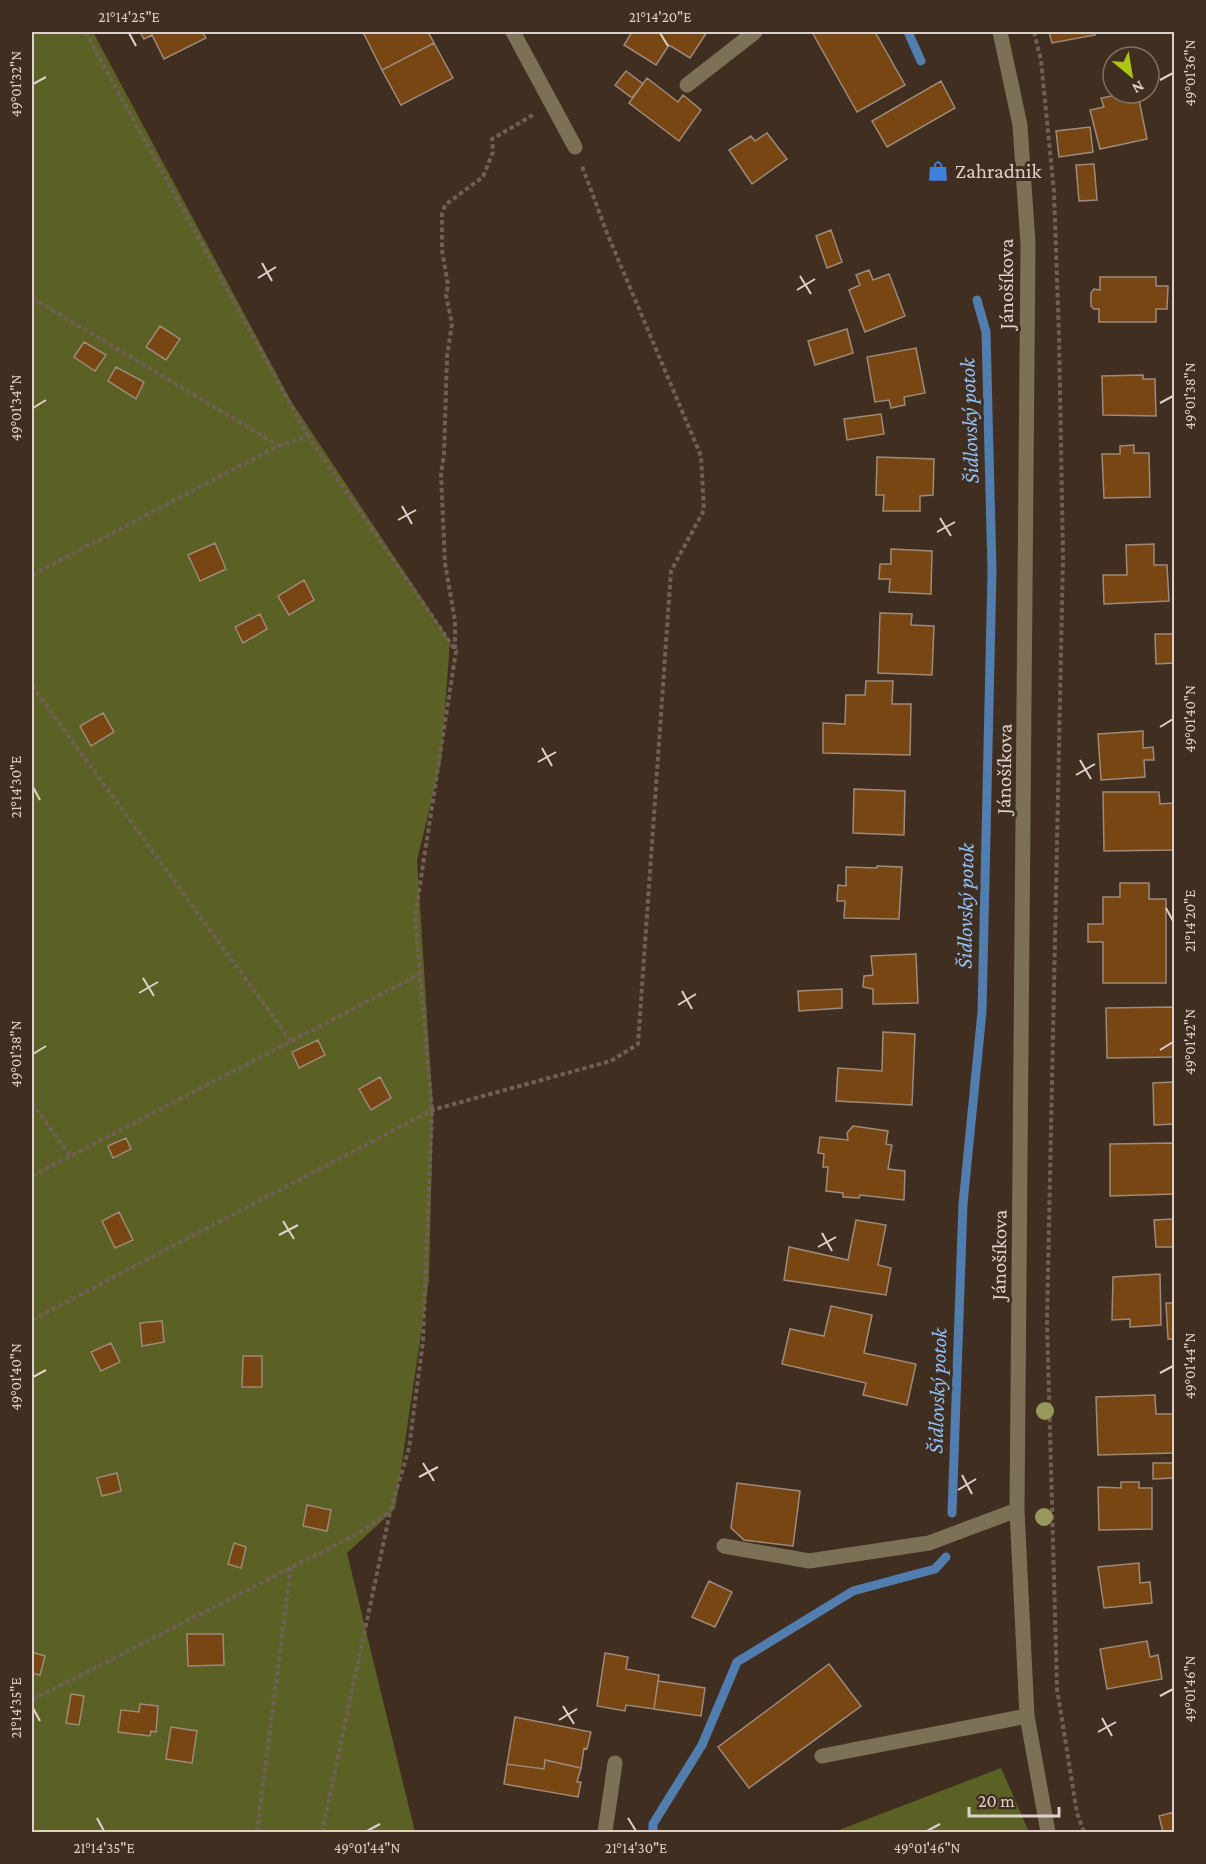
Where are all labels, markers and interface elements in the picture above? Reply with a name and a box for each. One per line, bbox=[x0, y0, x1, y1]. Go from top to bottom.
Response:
text: 21°14'25"E bbox=[98, 9, 160, 25]
text: 21°14'20"E bbox=[629, 9, 691, 25]
text: 49°01'36"N bbox=[1182, 39, 1198, 106]
north arrow bbox=[1101, 45, 1161, 105]
text: 49°01'32"N bbox=[8, 51, 24, 117]
text: N bbox=[1129, 77, 1147, 98]
shop icon: Zahradnik bbox=[926, 159, 950, 183]
place label: Zahradnik bbox=[955, 159, 1042, 183]
street label: Jánošíkova bbox=[994, 238, 1018, 331]
water label: Šidlovský potok bbox=[954, 356, 984, 484]
text: 49°01'38"N bbox=[1182, 362, 1198, 430]
text: 49°01'34"N bbox=[8, 375, 24, 441]
text: 49°01'40"N bbox=[1182, 685, 1198, 753]
street label: Jánošíkova bbox=[991, 723, 1017, 817]
text: 21°14'30"E bbox=[8, 756, 24, 818]
water label: Šidlovský potok bbox=[951, 842, 979, 969]
text: 21°14'20"E bbox=[1182, 890, 1198, 952]
text: 49°01'42"N bbox=[1182, 1009, 1198, 1075]
text: 49°01'38"N bbox=[8, 1020, 24, 1088]
street label: Jánošíkova bbox=[986, 1209, 1012, 1303]
water label: Šidlovský potok bbox=[922, 1326, 952, 1454]
text: 49°01'44"N bbox=[1182, 1333, 1198, 1399]
text: 49°01'40"N bbox=[8, 1343, 24, 1411]
text: 49°01'46"N bbox=[1182, 1655, 1198, 1722]
text: 21°14'35"E bbox=[8, 1677, 24, 1739]
scale bar bbox=[969, 1780, 1059, 1818]
text: 20 m bbox=[978, 1791, 1015, 1811]
text: 21°14'35"E bbox=[73, 1840, 135, 1856]
text: 49°01'44"N bbox=[334, 1840, 400, 1856]
text: 21°14'30"E bbox=[605, 1840, 667, 1856]
text: 49°01'46"N bbox=[894, 1840, 961, 1856]

